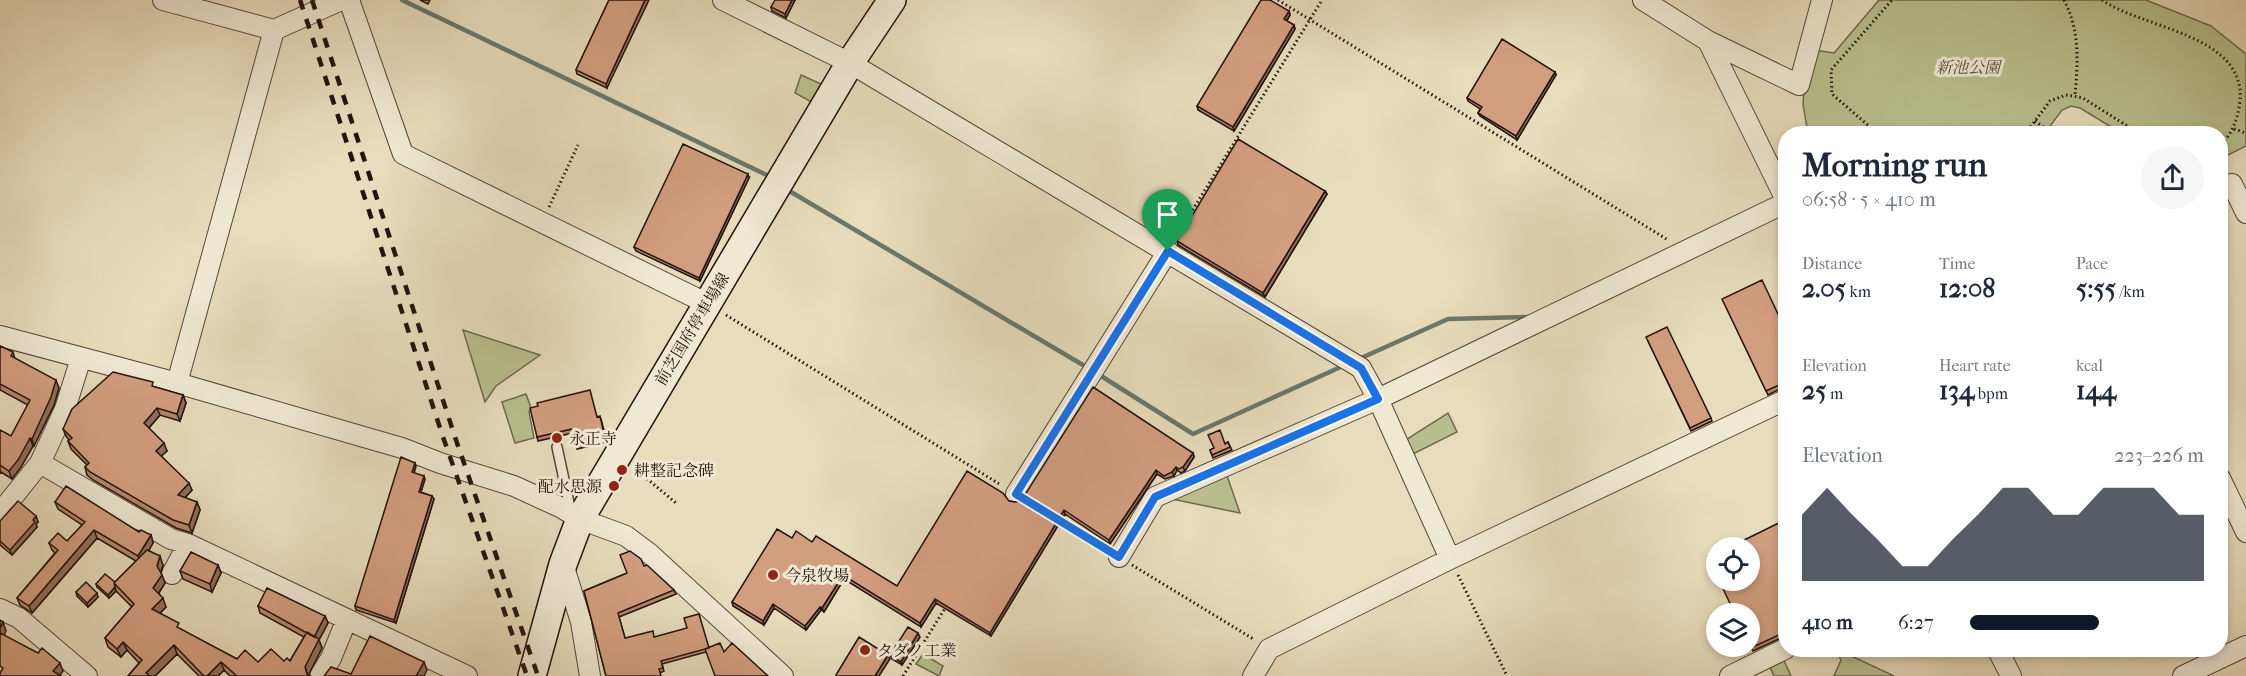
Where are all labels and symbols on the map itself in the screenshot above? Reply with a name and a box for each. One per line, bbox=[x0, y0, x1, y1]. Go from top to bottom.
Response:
park label: 新池公園 bbox=[1936, 58, 2003, 77]
pin bbox=[1142, 189, 1193, 251]
street label: 前芝国府停車場線 bbox=[651, 269, 733, 389]
place label: 永正寺 bbox=[569, 429, 617, 448]
marker: 永正寺 bbox=[550, 431, 564, 445]
place label: 耕整記念碑 bbox=[634, 461, 714, 480]
marker: 耕整記念碑 bbox=[615, 463, 629, 477]
place label: 配水思源 bbox=[538, 477, 602, 496]
marker: 配水思源 bbox=[607, 479, 621, 493]
place label: 今泉牧場 bbox=[785, 566, 849, 585]
marker: 今泉牧場 bbox=[766, 568, 780, 582]
place label: タダノ工業 bbox=[877, 641, 957, 660]
marker: タダノ工業 bbox=[858, 643, 872, 657]

